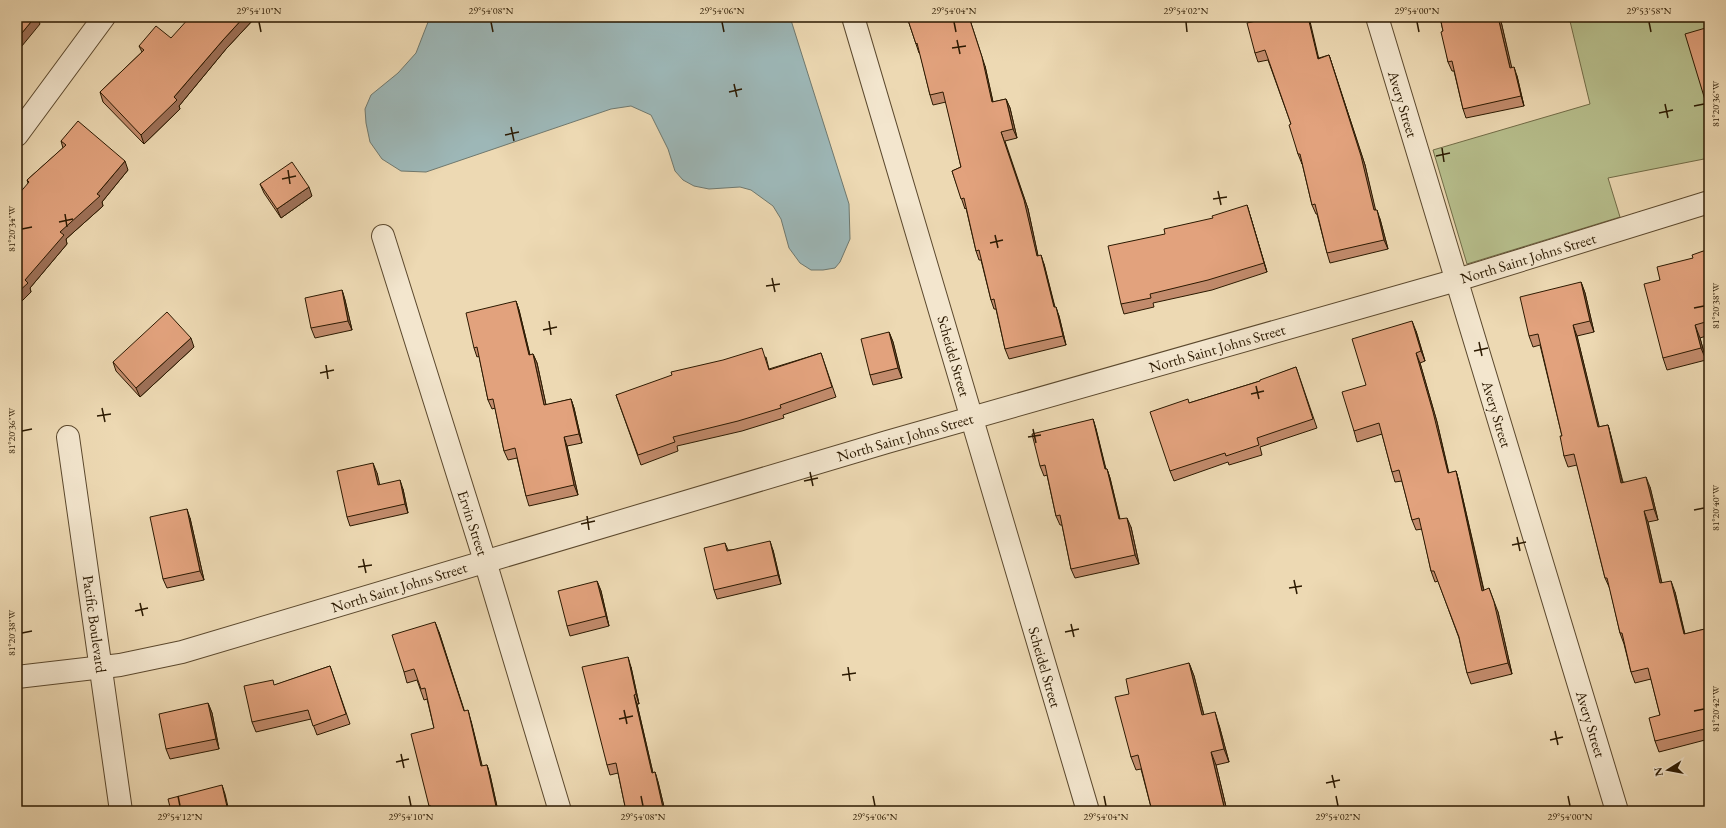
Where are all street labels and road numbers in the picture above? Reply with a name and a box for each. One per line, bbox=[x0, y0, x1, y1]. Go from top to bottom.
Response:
street label: Avery Street bbox=[1384, 67, 1422, 140]
street label: North Saint Johns Street bbox=[1458, 228, 1598, 288]
street label: Scheidel Street bbox=[933, 313, 975, 399]
street label: North Saint Johns Street bbox=[1147, 319, 1288, 377]
street label: Avery Street bbox=[1478, 377, 1516, 450]
street label: North Saint Johns Street bbox=[835, 408, 976, 466]
street label: Ervin Street bbox=[454, 488, 493, 558]
street label: North Saint Johns Street bbox=[329, 557, 469, 617]
street label: Pacific Boulevard bbox=[79, 574, 111, 675]
street label: Scheidel Street bbox=[1024, 624, 1066, 710]
street label: Avery Street bbox=[1572, 687, 1610, 760]

